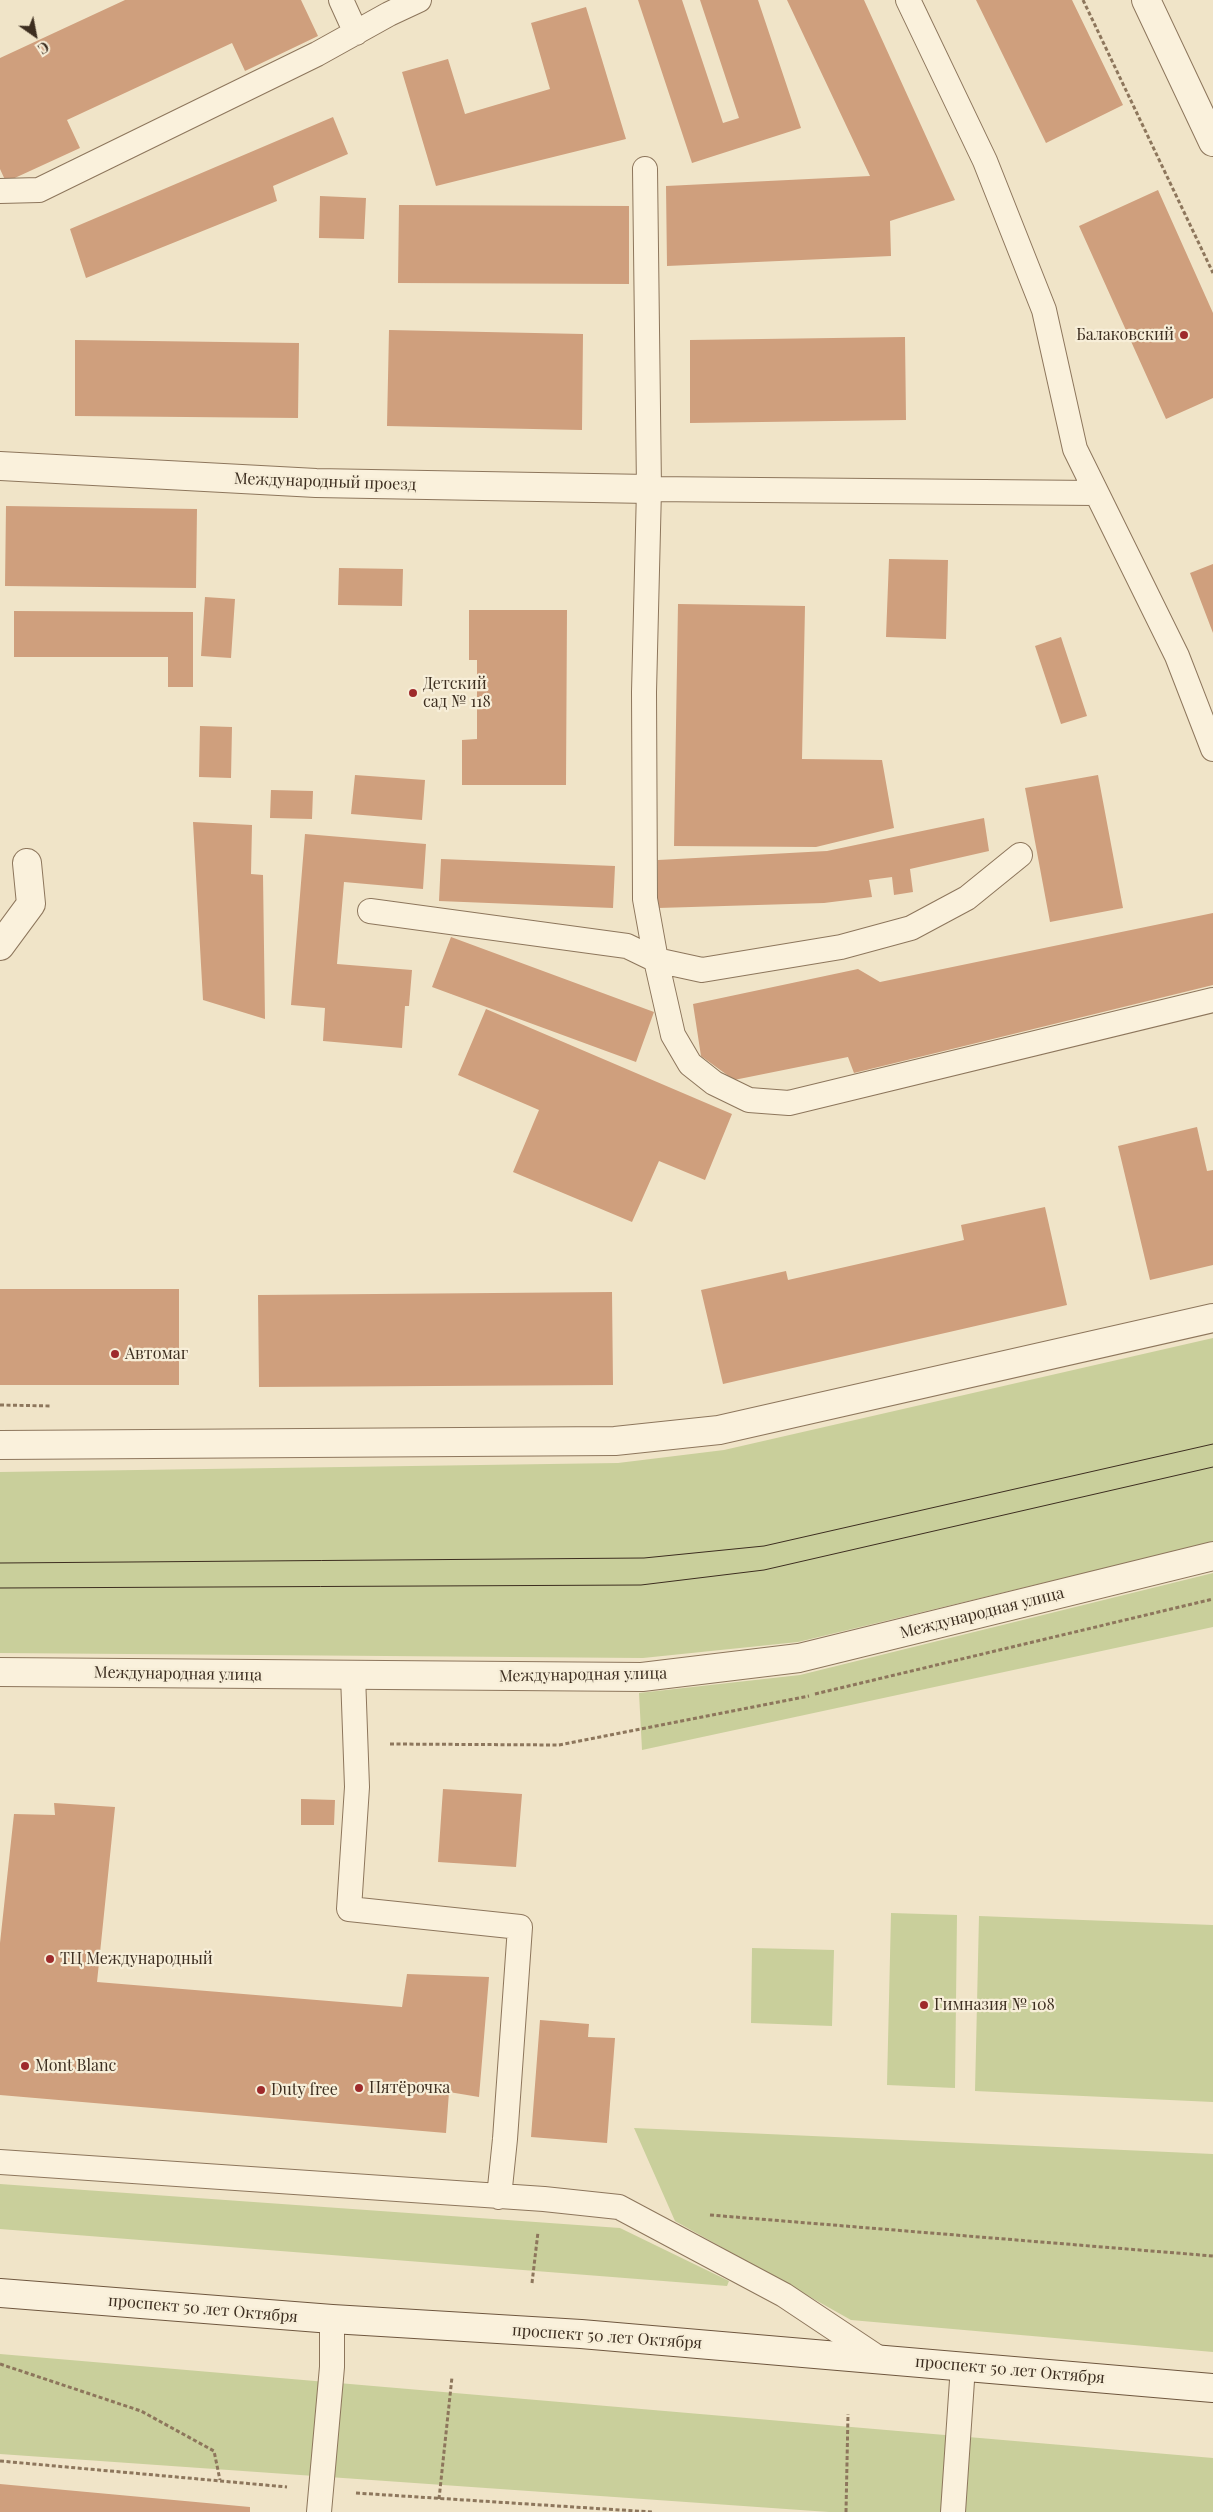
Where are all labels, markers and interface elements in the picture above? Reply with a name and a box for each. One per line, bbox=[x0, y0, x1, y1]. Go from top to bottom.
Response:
north arrow bbox=[10, 10, 60, 60]
text: С bbox=[34, 37, 53, 59]
place label: Балаковский bbox=[1076, 325, 1174, 345]
marker: Балаковский bbox=[1178, 329, 1190, 341]
street label: Международный проезд bbox=[233, 469, 417, 495]
place label: Детский сад № 118 bbox=[423, 674, 491, 712]
marker: Детский сад № 118 bbox=[407, 687, 419, 699]
place label: Автомаг bbox=[125, 1344, 188, 1364]
marker: Автомаг bbox=[109, 1348, 121, 1360]
street label: Международная улица bbox=[898, 1583, 1066, 1643]
street label: Международная улица bbox=[94, 1663, 262, 1685]
street label: Международная улица bbox=[499, 1664, 667, 1686]
place label: ТЦ Международный bbox=[60, 1949, 213, 1969]
marker: ТЦ Международный bbox=[44, 1953, 56, 1965]
place label: Гимназия № 108 bbox=[934, 1995, 1055, 2015]
marker: Гимназия № 108 bbox=[918, 1999, 930, 2011]
place label: Mont Blanc bbox=[35, 2056, 116, 2076]
marker: Mont Blanc bbox=[19, 2060, 31, 2072]
place label: Пятёрочка bbox=[369, 2078, 450, 2098]
place label: Duty free bbox=[271, 2080, 338, 2100]
marker: Пятёрочка bbox=[353, 2082, 365, 2094]
marker: Duty free bbox=[255, 2084, 267, 2096]
street label: проспект 50 лет Октября bbox=[107, 2291, 299, 2327]
street label: проспект 50 лет Октября bbox=[511, 2321, 703, 2353]
street label: проспект 50 лет Октября bbox=[914, 2352, 1106, 2388]

